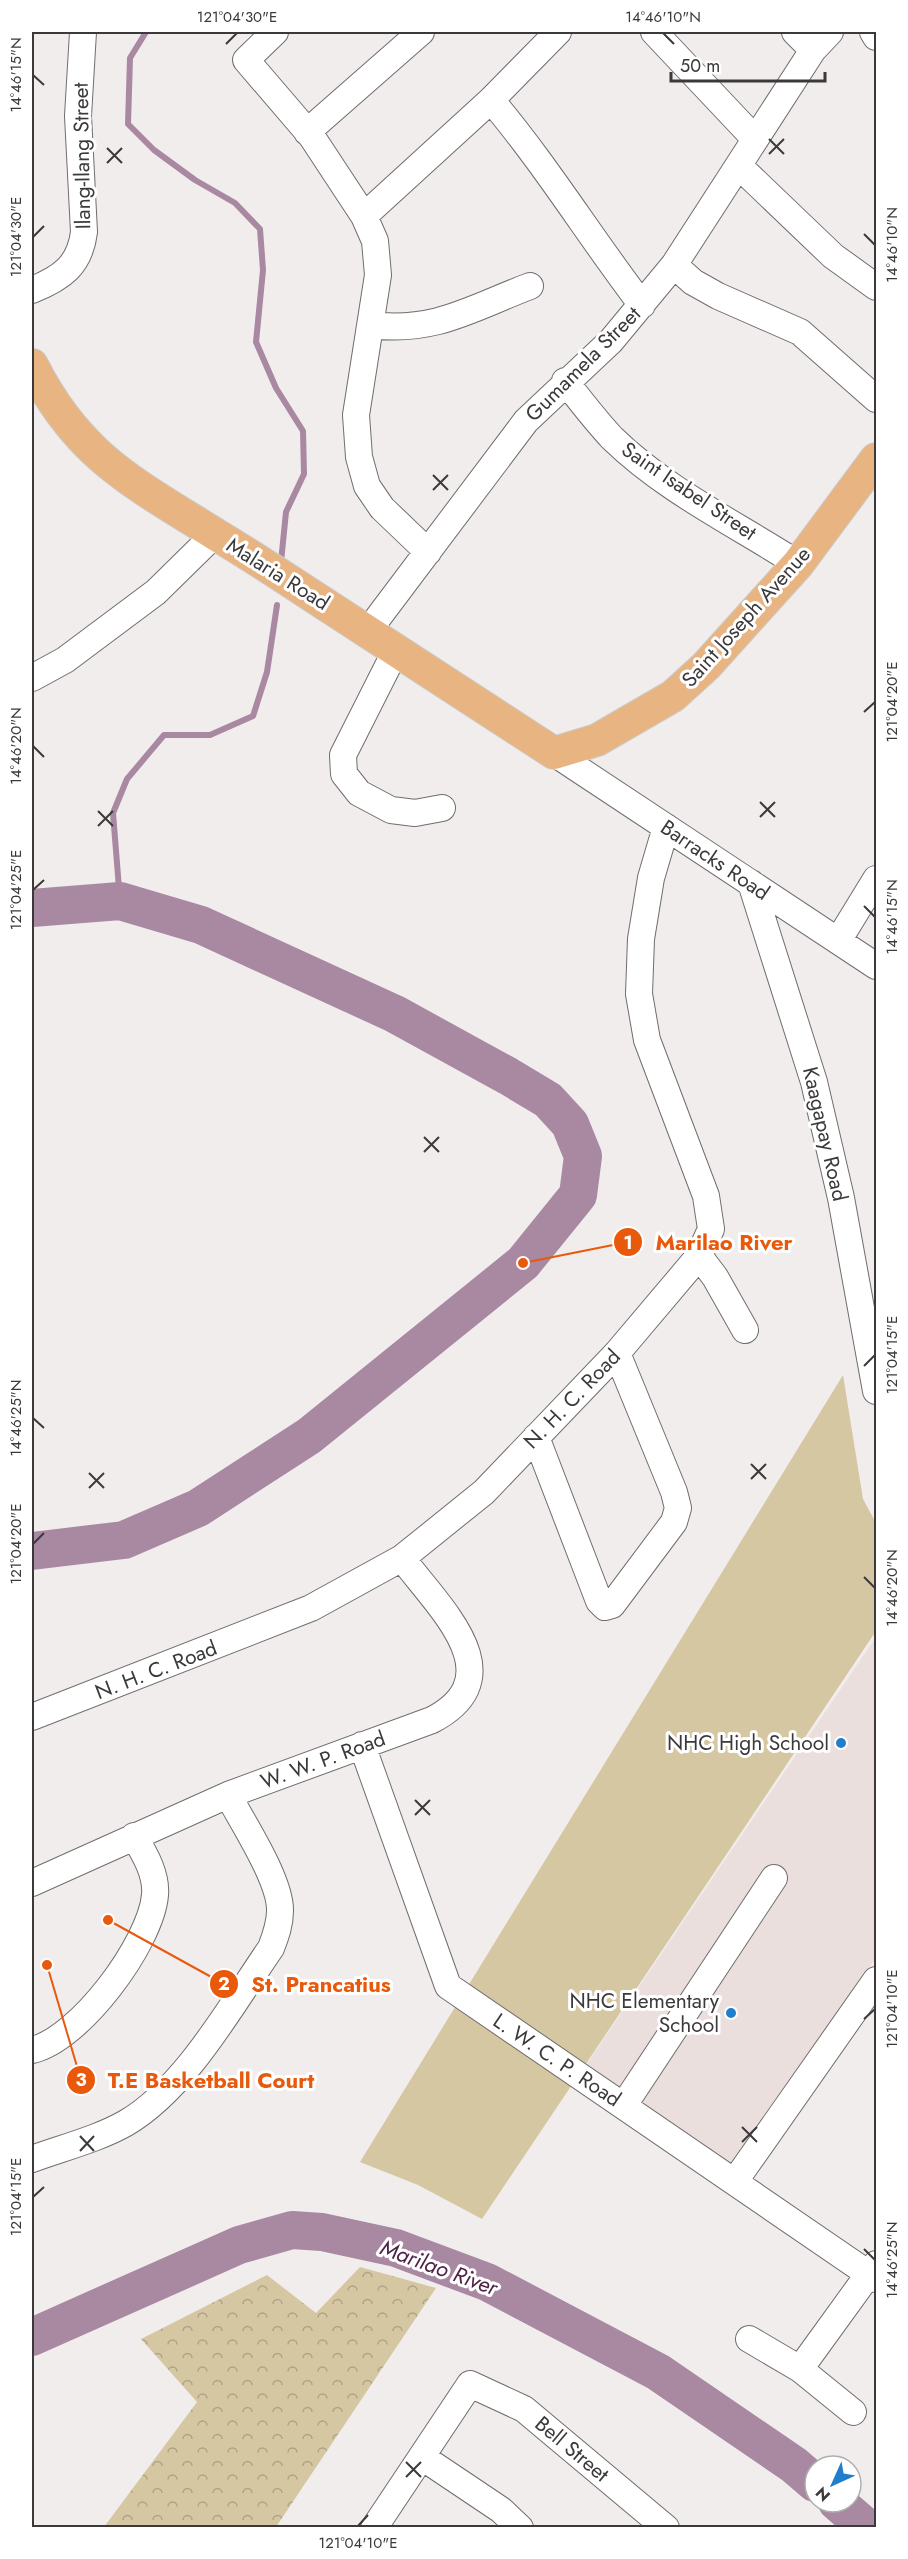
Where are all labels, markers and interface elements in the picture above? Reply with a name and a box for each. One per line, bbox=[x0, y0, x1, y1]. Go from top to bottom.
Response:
text: 121°04'30"E bbox=[197, 6, 277, 28]
text: 14°46'10"N bbox=[625, 6, 701, 28]
text: 14°46'15"N bbox=[5, 37, 27, 113]
scale bar bbox=[671, 45, 826, 83]
text: 50 m bbox=[680, 53, 720, 79]
street label: Ilang-Ilang Street bbox=[66, 82, 98, 230]
text: 121°04'30"E bbox=[5, 197, 27, 277]
text: 14°46'10"N bbox=[881, 207, 903, 283]
street label: Gumamela Street bbox=[519, 300, 647, 428]
street label: Saint Isabel Street bbox=[615, 435, 763, 547]
street label: Malaria Road bbox=[221, 530, 335, 618]
street label: Saint Joseph Avenue bbox=[675, 540, 817, 694]
text: 121°04'20"E bbox=[881, 662, 903, 743]
text: 14°46'20"N bbox=[5, 707, 27, 785]
street label: Barracks Road bbox=[655, 812, 775, 908]
text: 121°04'25"E bbox=[5, 850, 27, 930]
text: 14°46'15"N bbox=[881, 879, 903, 955]
street label: Kaagapay Road bbox=[795, 1064, 855, 1204]
callout: Marilao River bbox=[613, 1222, 804, 1262]
text: Marilao River bbox=[655, 1226, 793, 1258]
text: 1 bbox=[623, 1230, 633, 1256]
text: 121°04'15"E bbox=[881, 1316, 903, 1394]
street label: N. H. C. Road bbox=[517, 1342, 627, 1456]
text: 14°46'25"N bbox=[5, 1380, 27, 1456]
text: 121°04'20"E bbox=[5, 1504, 27, 1585]
text: 14°46'20"N bbox=[881, 1549, 903, 1627]
street label: N. H. C. Road bbox=[91, 1633, 221, 1707]
street label: W. W. P. Road bbox=[257, 1724, 389, 1796]
place label: NHC High School bbox=[667, 1728, 829, 1758]
marker: NHC High School bbox=[834, 1736, 848, 1750]
callout: St. Prancatius bbox=[209, 1964, 403, 2004]
text: St. Prancatius bbox=[251, 1968, 391, 2000]
text: 121°04'10"E bbox=[881, 1969, 903, 2049]
text: 2 bbox=[218, 1971, 230, 1997]
place label: NHC Elementary School bbox=[569, 1986, 720, 2040]
street label: L. W. C. P. Road bbox=[487, 2006, 627, 2114]
marker: NHC Elementary School bbox=[724, 2006, 738, 2020]
callout: T.E Basketball Court bbox=[66, 2060, 327, 2100]
text: T.E Basketball Court bbox=[108, 2064, 314, 2096]
text: 3 bbox=[75, 2067, 87, 2093]
text: 121°04'15"E bbox=[5, 2158, 27, 2236]
text: 14°46'25"N bbox=[881, 2222, 903, 2298]
water label: Marilao River bbox=[376, 2231, 504, 2304]
street label: Bell Street bbox=[528, 2409, 616, 2489]
north arrow bbox=[803, 2454, 863, 2514]
text: N bbox=[810, 2482, 835, 2507]
text: 121°04'10"E bbox=[318, 2532, 398, 2554]

